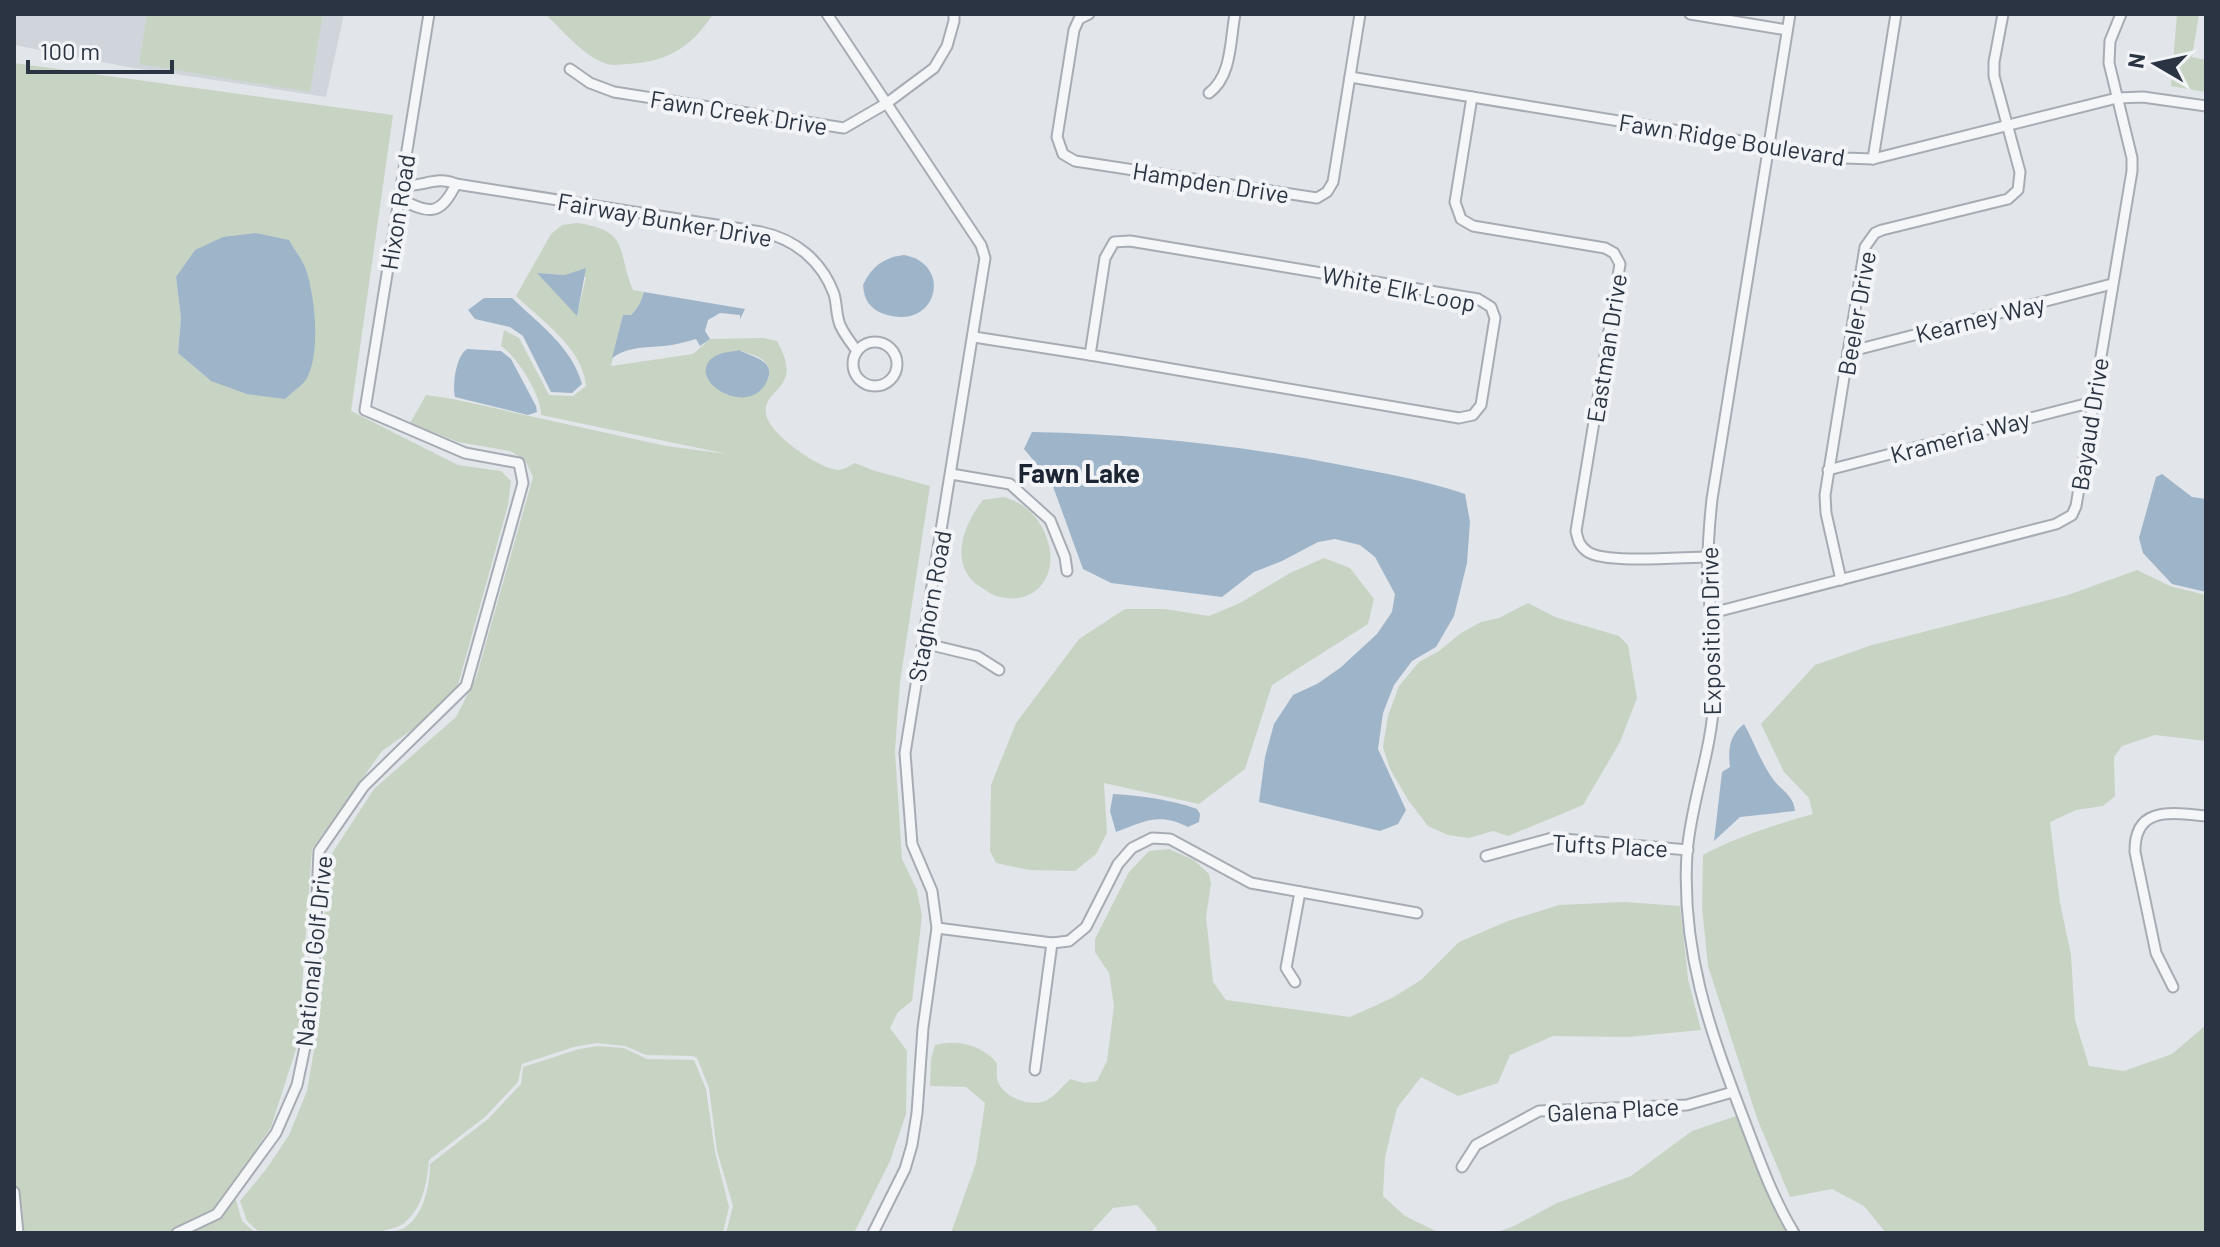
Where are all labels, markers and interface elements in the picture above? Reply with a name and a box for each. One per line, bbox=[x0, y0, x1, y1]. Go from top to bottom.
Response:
scale bar bbox=[28, 24, 172, 74]
north arrow bbox=[2116, 24, 2196, 104]
text: 100 m bbox=[40, 36, 100, 65]
text: N bbox=[2121, 51, 2149, 70]
street label: Fawn Creek Drive bbox=[648, 84, 830, 140]
street label: Fawn Ridge Boulevard bbox=[1617, 107, 1847, 171]
street label: Hixon Road bbox=[374, 152, 420, 272]
street label: Hampden Drive bbox=[1131, 155, 1291, 209]
street label: Fairway Bunker Drive bbox=[555, 186, 775, 252]
street label: Beeler Drive bbox=[1831, 248, 1881, 378]
street label: White Elk Loop bbox=[1320, 259, 1478, 317]
street label: Eastman Drive bbox=[1580, 271, 1632, 425]
street label: Kearney Way bbox=[1912, 288, 2048, 348]
street label: Bayaud Drive bbox=[2064, 355, 2114, 493]
street label: Krameria Way bbox=[1887, 403, 2033, 469]
district label: Fawn Lake bbox=[1018, 457, 1140, 488]
street label: Staghorn Road bbox=[901, 528, 957, 684]
street label: Exposition Drive bbox=[1694, 546, 1726, 716]
street label: Tufts Place bbox=[1551, 827, 1669, 863]
street label: National Golf Drive bbox=[289, 854, 337, 1048]
street label: Galena Place bbox=[1546, 1091, 1680, 1127]

